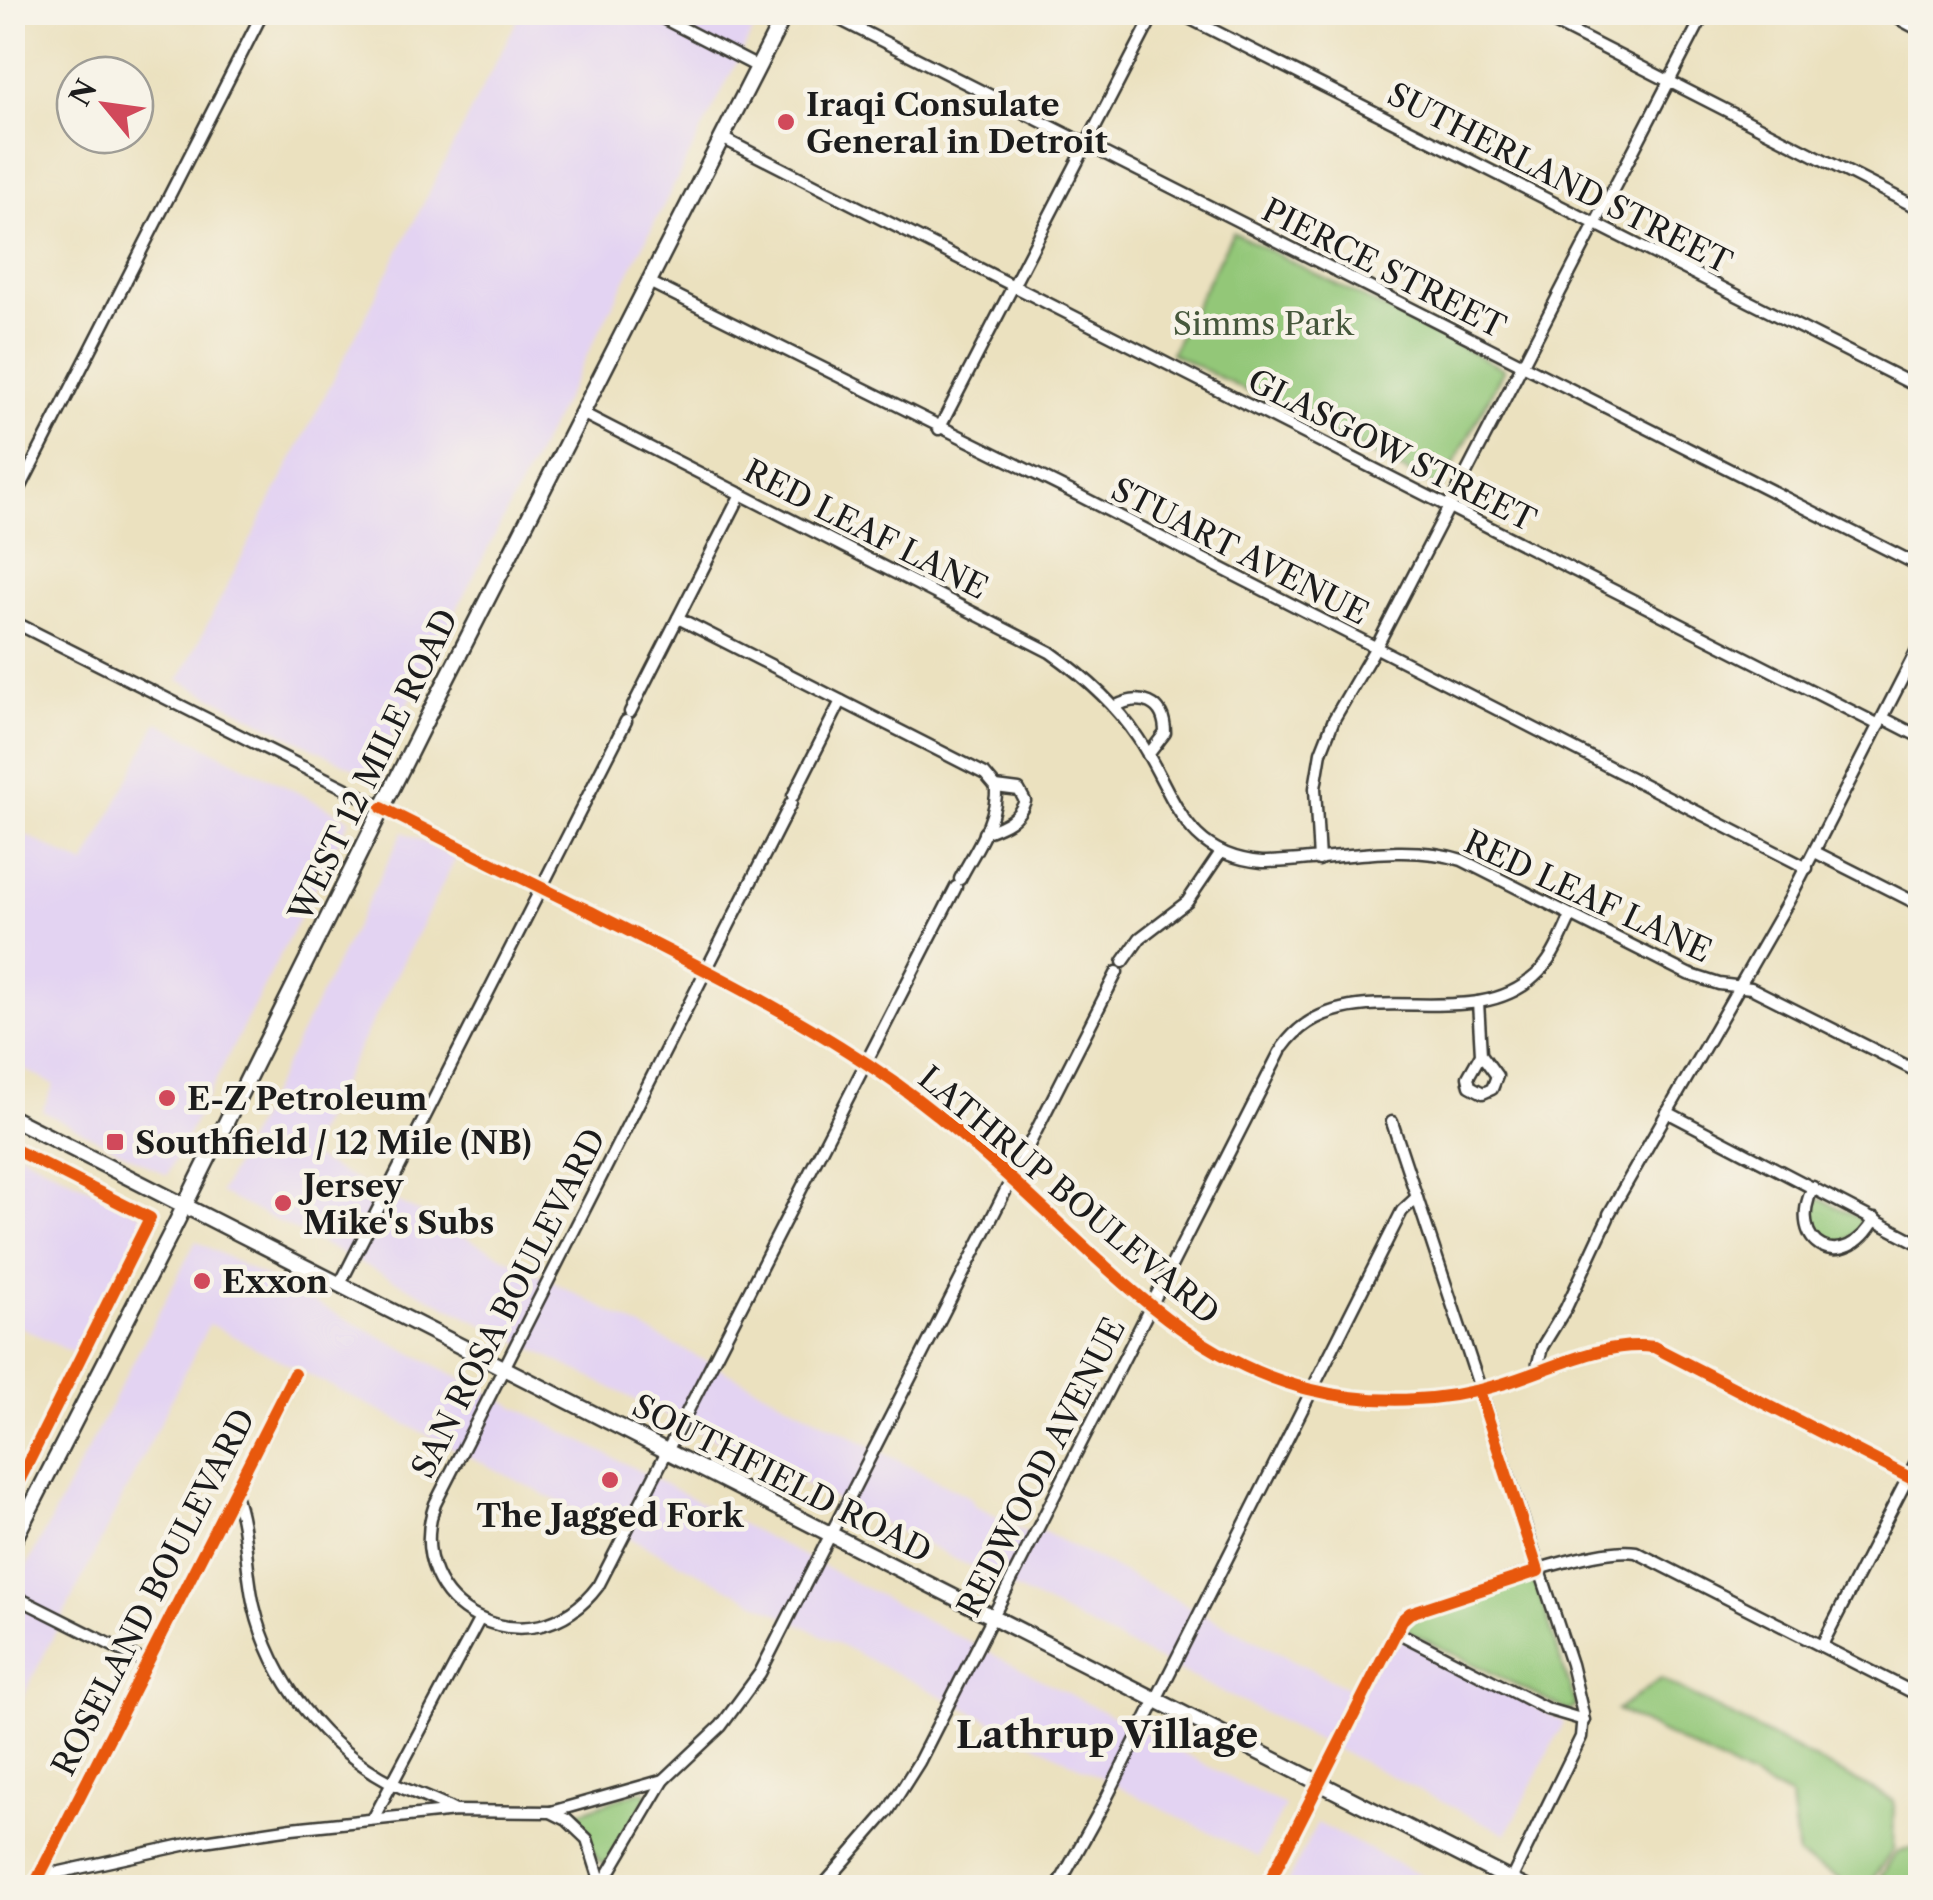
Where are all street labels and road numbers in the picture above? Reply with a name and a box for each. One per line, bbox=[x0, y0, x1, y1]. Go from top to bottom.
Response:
street label: SUTHERLAND STREET bbox=[1381, 74, 1739, 282]
street label: PIERCE STREET bbox=[1256, 190, 1512, 346]
street label: GLASGOW STREET bbox=[1241, 360, 1543, 540]
street label: RED LEAF LANE bbox=[738, 451, 994, 607]
street label: STUART AVENUE bbox=[1105, 469, 1375, 633]
street label: WEST 12 MILE ROAD bbox=[280, 603, 466, 928]
street label: RED LEAF LANE bbox=[1458, 822, 1718, 970]
street label: LATHRUP BOULEVARD bbox=[911, 1058, 1227, 1332]
street label: SAN ROSA BOULEVARD bbox=[403, 1122, 613, 1484]
street label: REDWOOD AVENUE bbox=[949, 1311, 1133, 1623]
street label: SOUTHFIELD ROAD bbox=[626, 1386, 938, 1570]
street label: ROSELAND BOULEVARD bbox=[43, 1402, 263, 1782]

